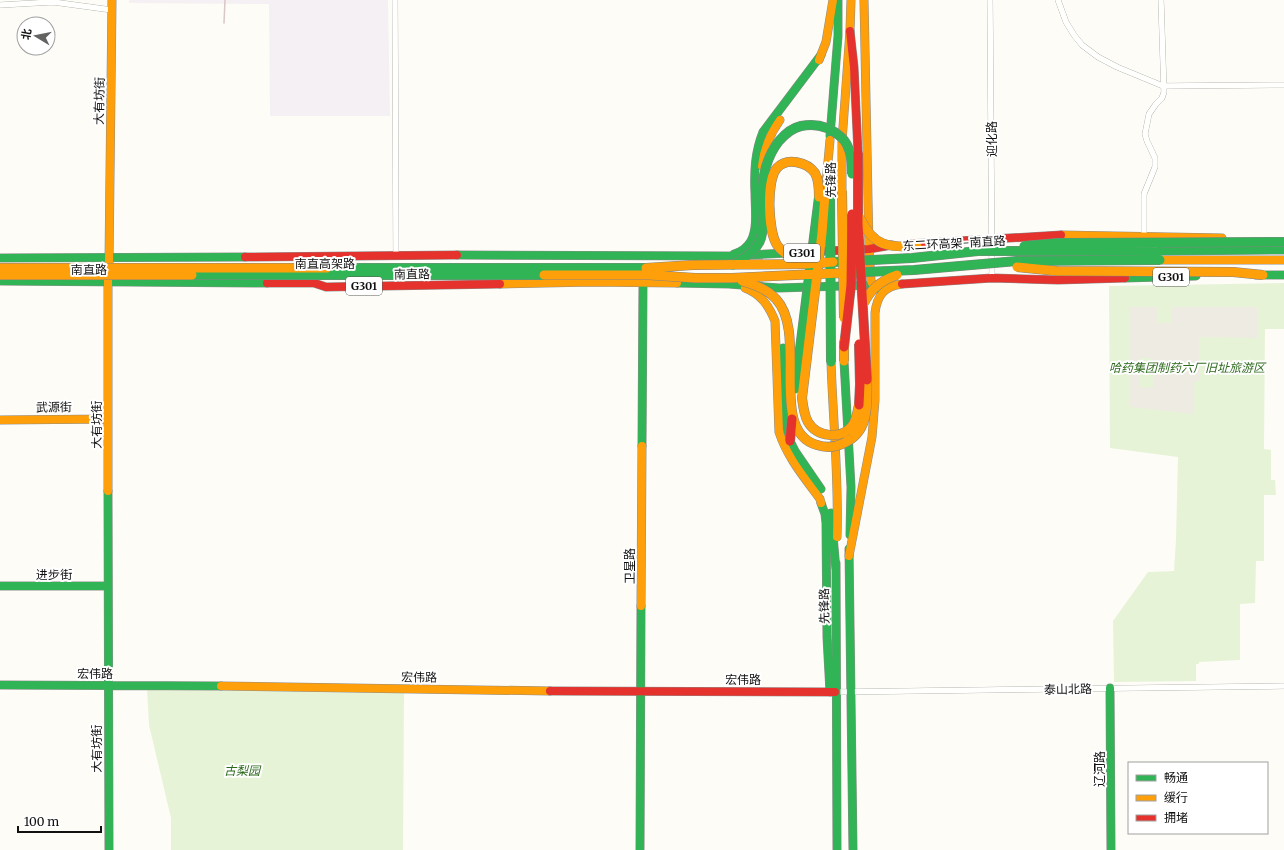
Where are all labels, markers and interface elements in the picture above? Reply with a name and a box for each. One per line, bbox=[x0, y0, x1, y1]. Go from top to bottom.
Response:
north arrow bbox=[16, 16, 56, 56]
text: 北 bbox=[18, 28, 34, 41]
street label: 大有坊街 bbox=[91, 77, 107, 125]
street label: 迎化路 bbox=[984, 121, 999, 157]
street label: 先锋路 bbox=[823, 162, 838, 198]
street label: 东二环高架-南直路 bbox=[902, 233, 1006, 253]
road number: G301 bbox=[784, 244, 820, 262]
street label: 南直高架路 bbox=[295, 256, 355, 271]
street label: 南直路 bbox=[71, 262, 107, 277]
street label: 南直路 bbox=[394, 266, 430, 282]
road number: G301 bbox=[1153, 268, 1189, 286]
road number: G301 bbox=[346, 277, 382, 295]
park label: 哈药集团制药六厂旧址旅游区 bbox=[1109, 360, 1267, 375]
street label: 武源街 bbox=[36, 399, 72, 415]
street label: 大有坊街 bbox=[89, 401, 104, 449]
street label: 卫星路 bbox=[622, 548, 637, 584]
street label: 进步街 bbox=[36, 567, 72, 582]
street label: 先锋路 bbox=[816, 588, 832, 624]
street label: 宏伟路 bbox=[77, 666, 113, 681]
street label: 宏伟路 bbox=[401, 669, 437, 685]
street label: 宏伟路 bbox=[725, 672, 761, 687]
street label: 泰山北路 bbox=[1044, 681, 1092, 697]
street label: 大有坊街 bbox=[89, 725, 104, 773]
street label: 辽河路 bbox=[1092, 751, 1107, 787]
legend bbox=[1128, 762, 1268, 834]
park label: 古梨园 bbox=[224, 763, 262, 778]
text: 畅通 bbox=[1164, 770, 1188, 785]
text: 缓行 bbox=[1164, 790, 1188, 805]
scale bar bbox=[18, 808, 101, 834]
text: 拥堵 bbox=[1164, 810, 1188, 825]
text: 100 m bbox=[24, 814, 59, 829]

